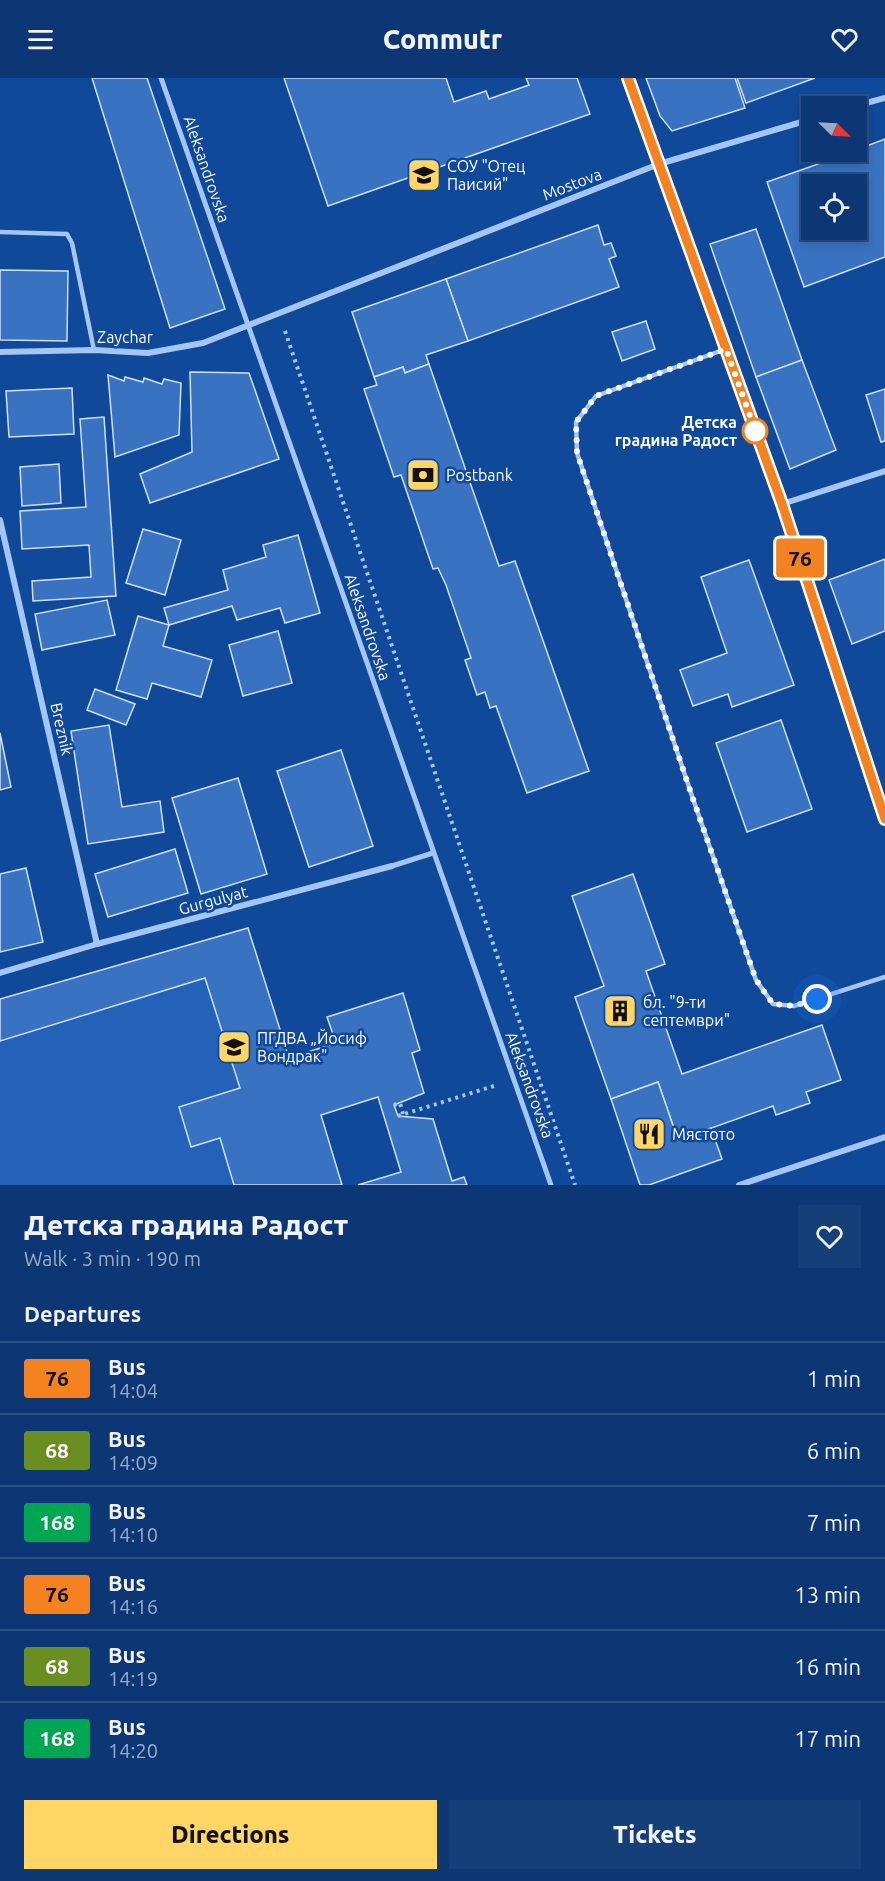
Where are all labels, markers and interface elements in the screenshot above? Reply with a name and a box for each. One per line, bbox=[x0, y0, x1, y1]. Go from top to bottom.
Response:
icon: menu bbox=[24, 23, 57, 56]
icon: heart bbox=[828, 23, 861, 56]
text: Commutr bbox=[383, 24, 502, 54]
north arrow bbox=[801, 96, 867, 162]
map controls bbox=[801, 96, 867, 240]
street label: Aleksandrovska bbox=[180, 113, 234, 225]
school or university icon: СОУ "Отец Паисий" bbox=[406, 157, 442, 193]
place label: СОУ "Отец Паисий" bbox=[447, 157, 525, 193]
street label: Mostova bbox=[540, 165, 604, 203]
button: locate bbox=[801, 174, 867, 240]
street label: Zaychar bbox=[97, 328, 153, 346]
place label: Детска градина Радост bbox=[615, 413, 737, 449]
marker: Детска градина Радост bbox=[742, 418, 768, 444]
bank icon: Postbank bbox=[405, 457, 441, 493]
place label: Postbank bbox=[446, 466, 513, 484]
line badge: 76 bbox=[773, 538, 827, 578]
text: 76 bbox=[788, 546, 812, 570]
street label: Aleksandrovska bbox=[341, 571, 395, 683]
street label: Breznik bbox=[47, 701, 77, 757]
street label: Gurgulyat bbox=[177, 882, 250, 918]
your location bbox=[802, 984, 832, 1014]
building icon: бл. "9-ти септември" bbox=[602, 993, 638, 1029]
place label: бл. "9-ти септември" bbox=[643, 993, 730, 1029]
place label: ПГДВА „Йосиф Вондрак" bbox=[257, 1028, 367, 1065]
school or university icon: ПГДВА „Йосиф Вондрак" bbox=[216, 1029, 252, 1065]
street label: Aleksandrovska bbox=[502, 1029, 558, 1141]
restaurant icon: Мястото bbox=[631, 1116, 667, 1152]
place label: Мястото bbox=[672, 1125, 735, 1143]
button: heart bbox=[798, 1205, 861, 1268]
text: Детска градина Радост bbox=[24, 1209, 348, 1240]
text: Walk · 3 min · 190 m bbox=[24, 1247, 201, 1270]
text: Departures bbox=[24, 1301, 141, 1326]
text: Bus bbox=[108, 1354, 146, 1379]
text: 76 bbox=[45, 1366, 69, 1390]
text: 1 min bbox=[807, 1366, 861, 1391]
text: 14:04 bbox=[108, 1379, 158, 1402]
text: Bus bbox=[108, 1426, 146, 1451]
text: 68 bbox=[45, 1438, 69, 1462]
text: 6 min bbox=[807, 1438, 861, 1463]
text: 14:09 bbox=[108, 1451, 158, 1474]
text: Bus bbox=[108, 1498, 146, 1523]
text: 168 bbox=[39, 1510, 75, 1534]
text: 7 min bbox=[807, 1510, 861, 1535]
text: 14:10 bbox=[108, 1523, 158, 1546]
text: Bus bbox=[108, 1570, 146, 1595]
text: 76 bbox=[45, 1582, 69, 1606]
text: 13 min bbox=[794, 1582, 861, 1607]
text: 14:16 bbox=[108, 1595, 158, 1618]
text: Bus bbox=[108, 1642, 146, 1667]
text: 68 bbox=[45, 1654, 69, 1678]
text: 16 min bbox=[794, 1654, 861, 1679]
text: 14:19 bbox=[108, 1667, 158, 1690]
text: Bus bbox=[108, 1714, 146, 1739]
text: 168 bbox=[39, 1726, 75, 1750]
text: 17 min bbox=[794, 1726, 861, 1751]
text: 14:20 bbox=[108, 1739, 158, 1762]
button: Directions bbox=[24, 1800, 437, 1869]
button: Tickets bbox=[449, 1800, 861, 1869]

